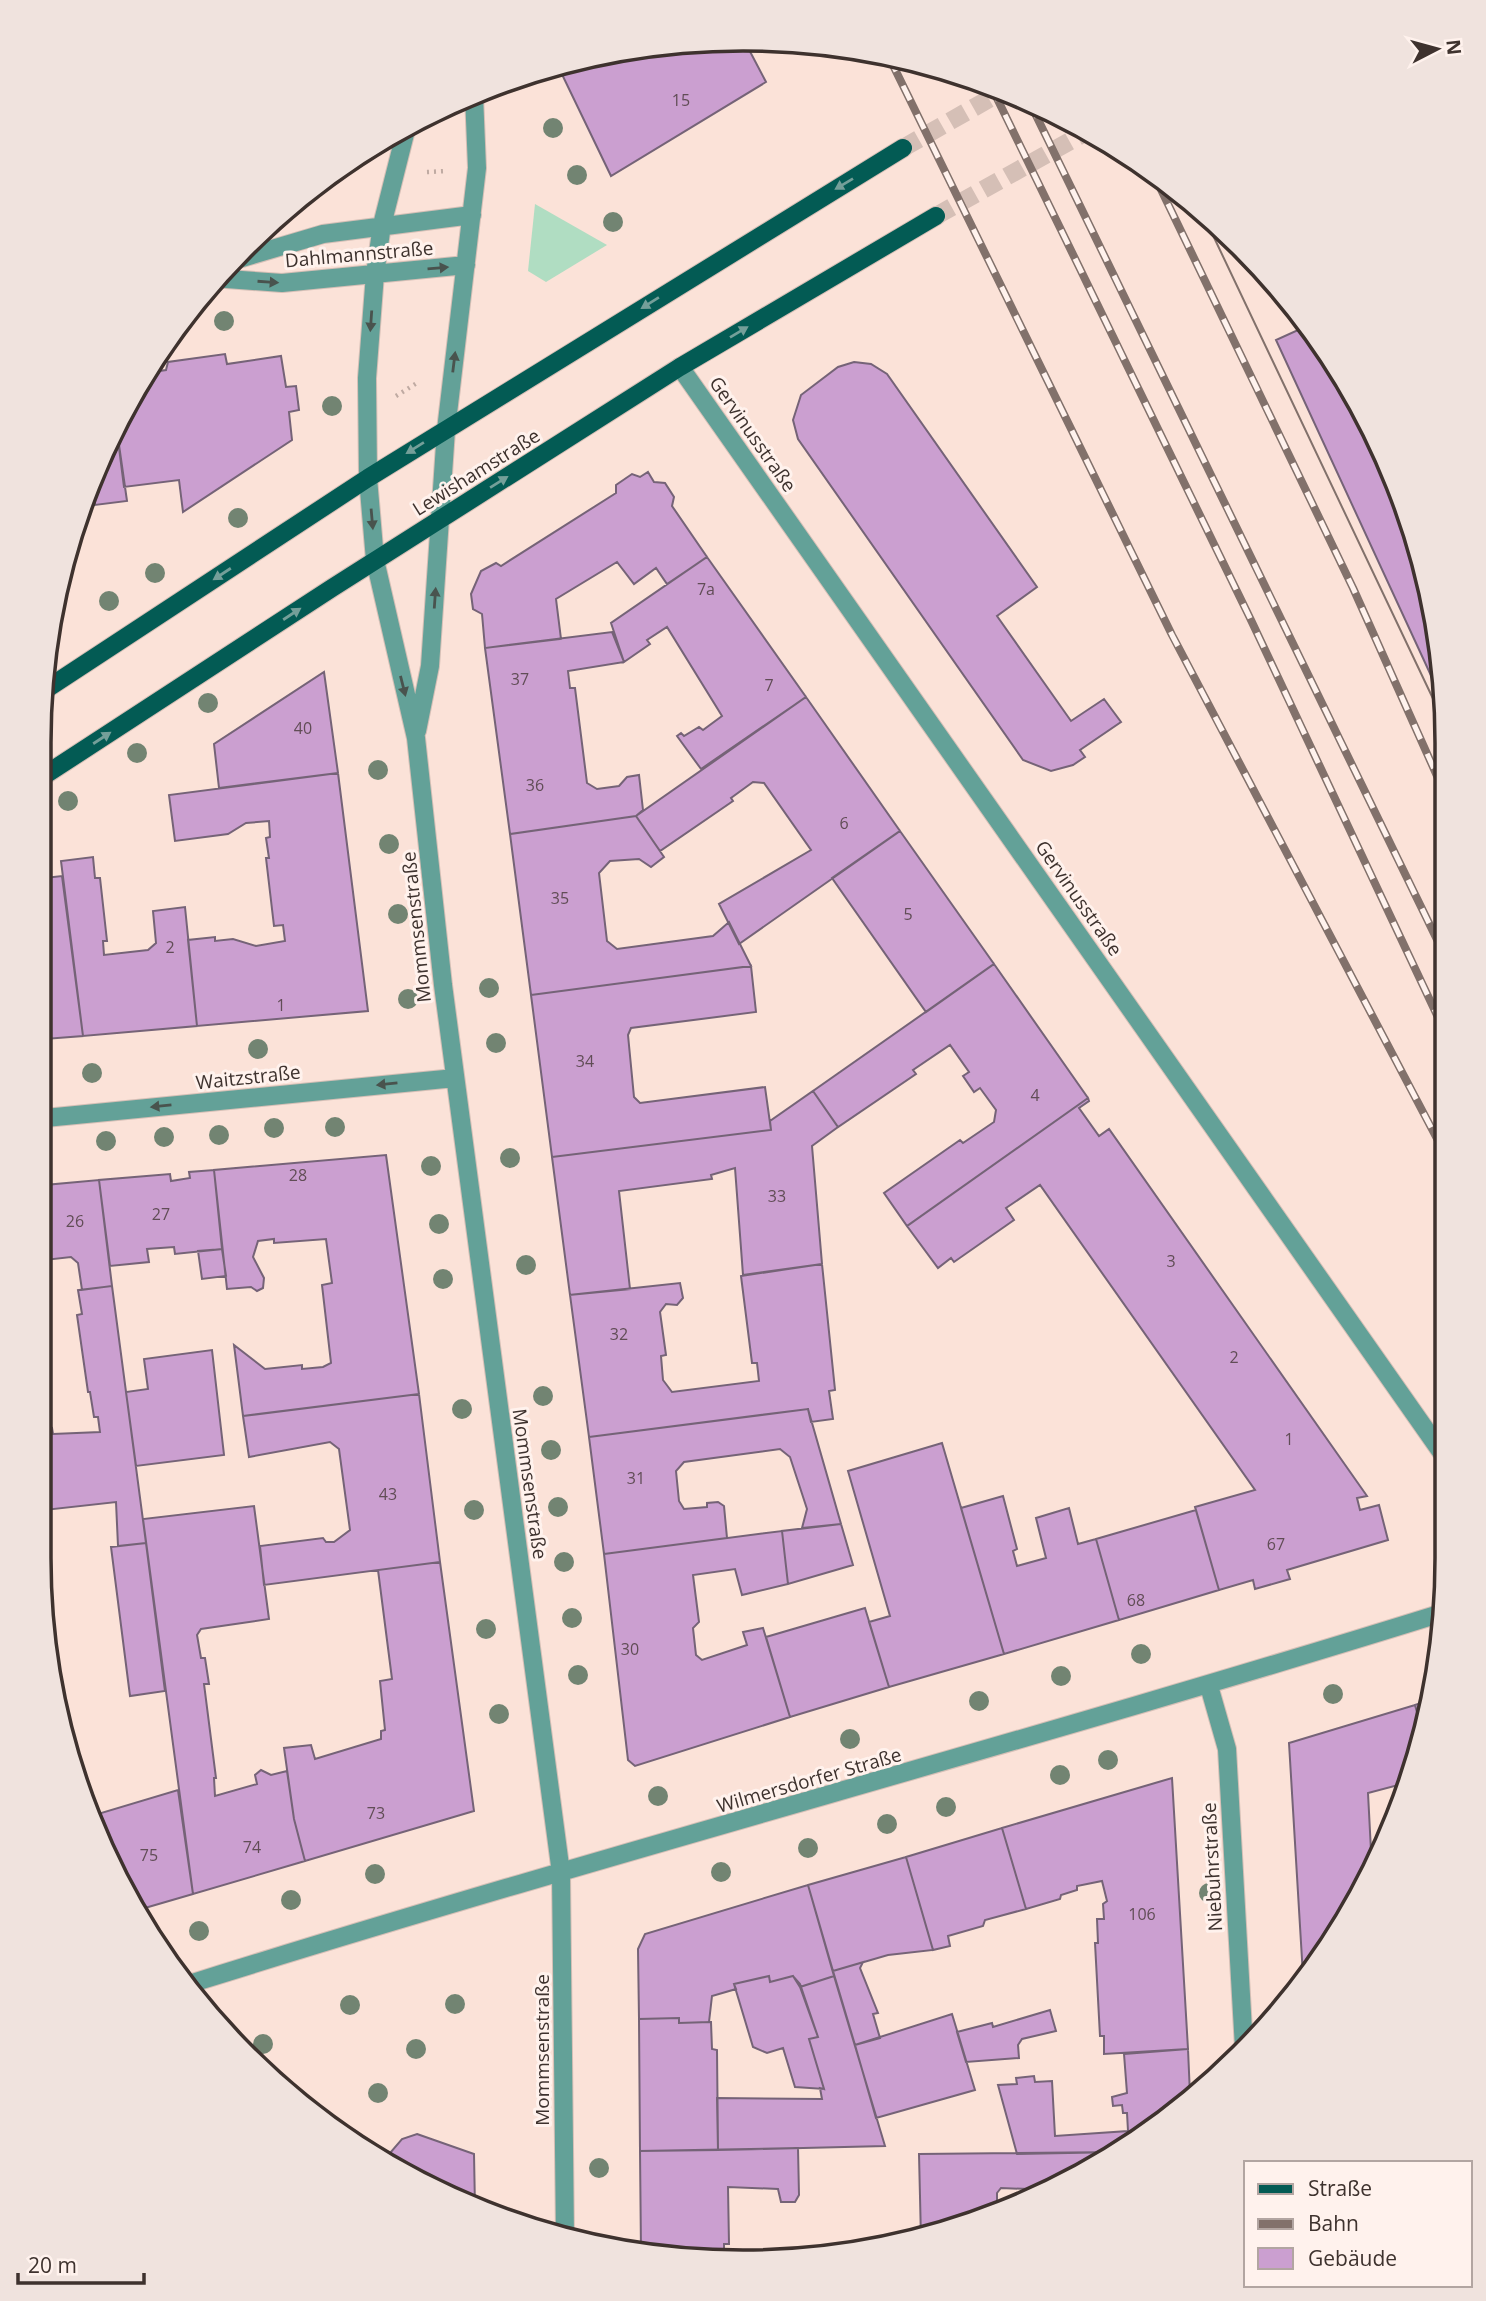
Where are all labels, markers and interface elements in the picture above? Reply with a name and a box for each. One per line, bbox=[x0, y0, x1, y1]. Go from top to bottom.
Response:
north arrow bbox=[1402, 14, 1472, 84]
text: N bbox=[1440, 38, 1468, 56]
house number: 15 bbox=[672, 89, 690, 111]
one-way arrow bbox=[835, 177, 854, 190]
street label: Dahlmannstraße bbox=[284, 235, 434, 273]
one-way arrow bbox=[428, 262, 450, 273]
one-way arrow bbox=[257, 277, 279, 288]
one-way arrow bbox=[641, 296, 660, 309]
one-way arrow bbox=[365, 311, 376, 333]
one-way arrow bbox=[729, 326, 748, 338]
one-way arrow bbox=[449, 351, 460, 373]
street label: Gervinusstraße bbox=[703, 371, 803, 497]
street label: Lewishamstraße bbox=[407, 422, 545, 522]
one-way arrow bbox=[406, 442, 425, 455]
one-way arrow bbox=[489, 476, 508, 489]
one-way arrow bbox=[367, 508, 378, 530]
one-way arrow bbox=[213, 567, 231, 581]
house number: 7a bbox=[697, 578, 715, 600]
one-way arrow bbox=[430, 587, 441, 609]
one-way arrow bbox=[283, 608, 302, 621]
house number: 37 bbox=[511, 668, 529, 690]
house number: 7 bbox=[764, 674, 774, 696]
one-way arrow bbox=[398, 675, 409, 697]
house number: 40 bbox=[294, 717, 312, 739]
one-way arrow bbox=[92, 732, 112, 745]
house number: 36 bbox=[526, 774, 544, 796]
house number: 6 bbox=[839, 812, 849, 834]
street label: Gervinusstraße bbox=[1029, 835, 1129, 961]
street label: Mommsenstraße bbox=[395, 850, 437, 1004]
house number: 35 bbox=[551, 887, 569, 909]
house number: 5 bbox=[903, 903, 913, 925]
house number: 2 bbox=[165, 936, 175, 958]
house number: 1 bbox=[276, 994, 286, 1016]
house number: 34 bbox=[576, 1050, 594, 1072]
street label: Waitzstraße bbox=[194, 1059, 302, 1095]
one-way arrow bbox=[376, 1079, 398, 1090]
house number: 4 bbox=[1030, 1084, 1040, 1106]
one-way arrow bbox=[150, 1101, 172, 1112]
house number: 28 bbox=[289, 1164, 307, 1186]
house number: 33 bbox=[768, 1185, 786, 1207]
house number: 27 bbox=[152, 1203, 170, 1225]
house number: 26 bbox=[66, 1210, 84, 1232]
house number: 3 bbox=[1166, 1250, 1176, 1272]
house number: 32 bbox=[610, 1323, 628, 1345]
house number: 2 bbox=[1229, 1346, 1239, 1368]
street label: Mommsenstraße bbox=[507, 1407, 553, 1561]
house number: 1 bbox=[1284, 1428, 1294, 1450]
house number: 31 bbox=[627, 1467, 645, 1489]
house number: 43 bbox=[379, 1483, 397, 1505]
house number: 67 bbox=[1267, 1533, 1285, 1555]
house number: 68 bbox=[1127, 1589, 1145, 1611]
house number: 30 bbox=[621, 1638, 639, 1660]
street label: Wilmersdorfer Straße bbox=[714, 1741, 904, 1819]
house number: 73 bbox=[367, 1802, 385, 1824]
street label: Niebuhrstraße bbox=[1196, 1802, 1228, 1932]
house number: 74 bbox=[243, 1836, 261, 1858]
house number: 75 bbox=[140, 1844, 158, 1866]
house number: 106 bbox=[1128, 1903, 1156, 1925]
street label: Mommsenstraße bbox=[529, 1974, 555, 2126]
legend bbox=[1244, 2161, 1472, 2287]
text: Straße bbox=[1308, 2174, 1372, 2202]
text: Bahn bbox=[1308, 2209, 1359, 2237]
scale bar bbox=[18, 2242, 144, 2286]
text: Gebäude bbox=[1308, 2244, 1397, 2272]
text: 20 m bbox=[28, 2251, 77, 2279]

